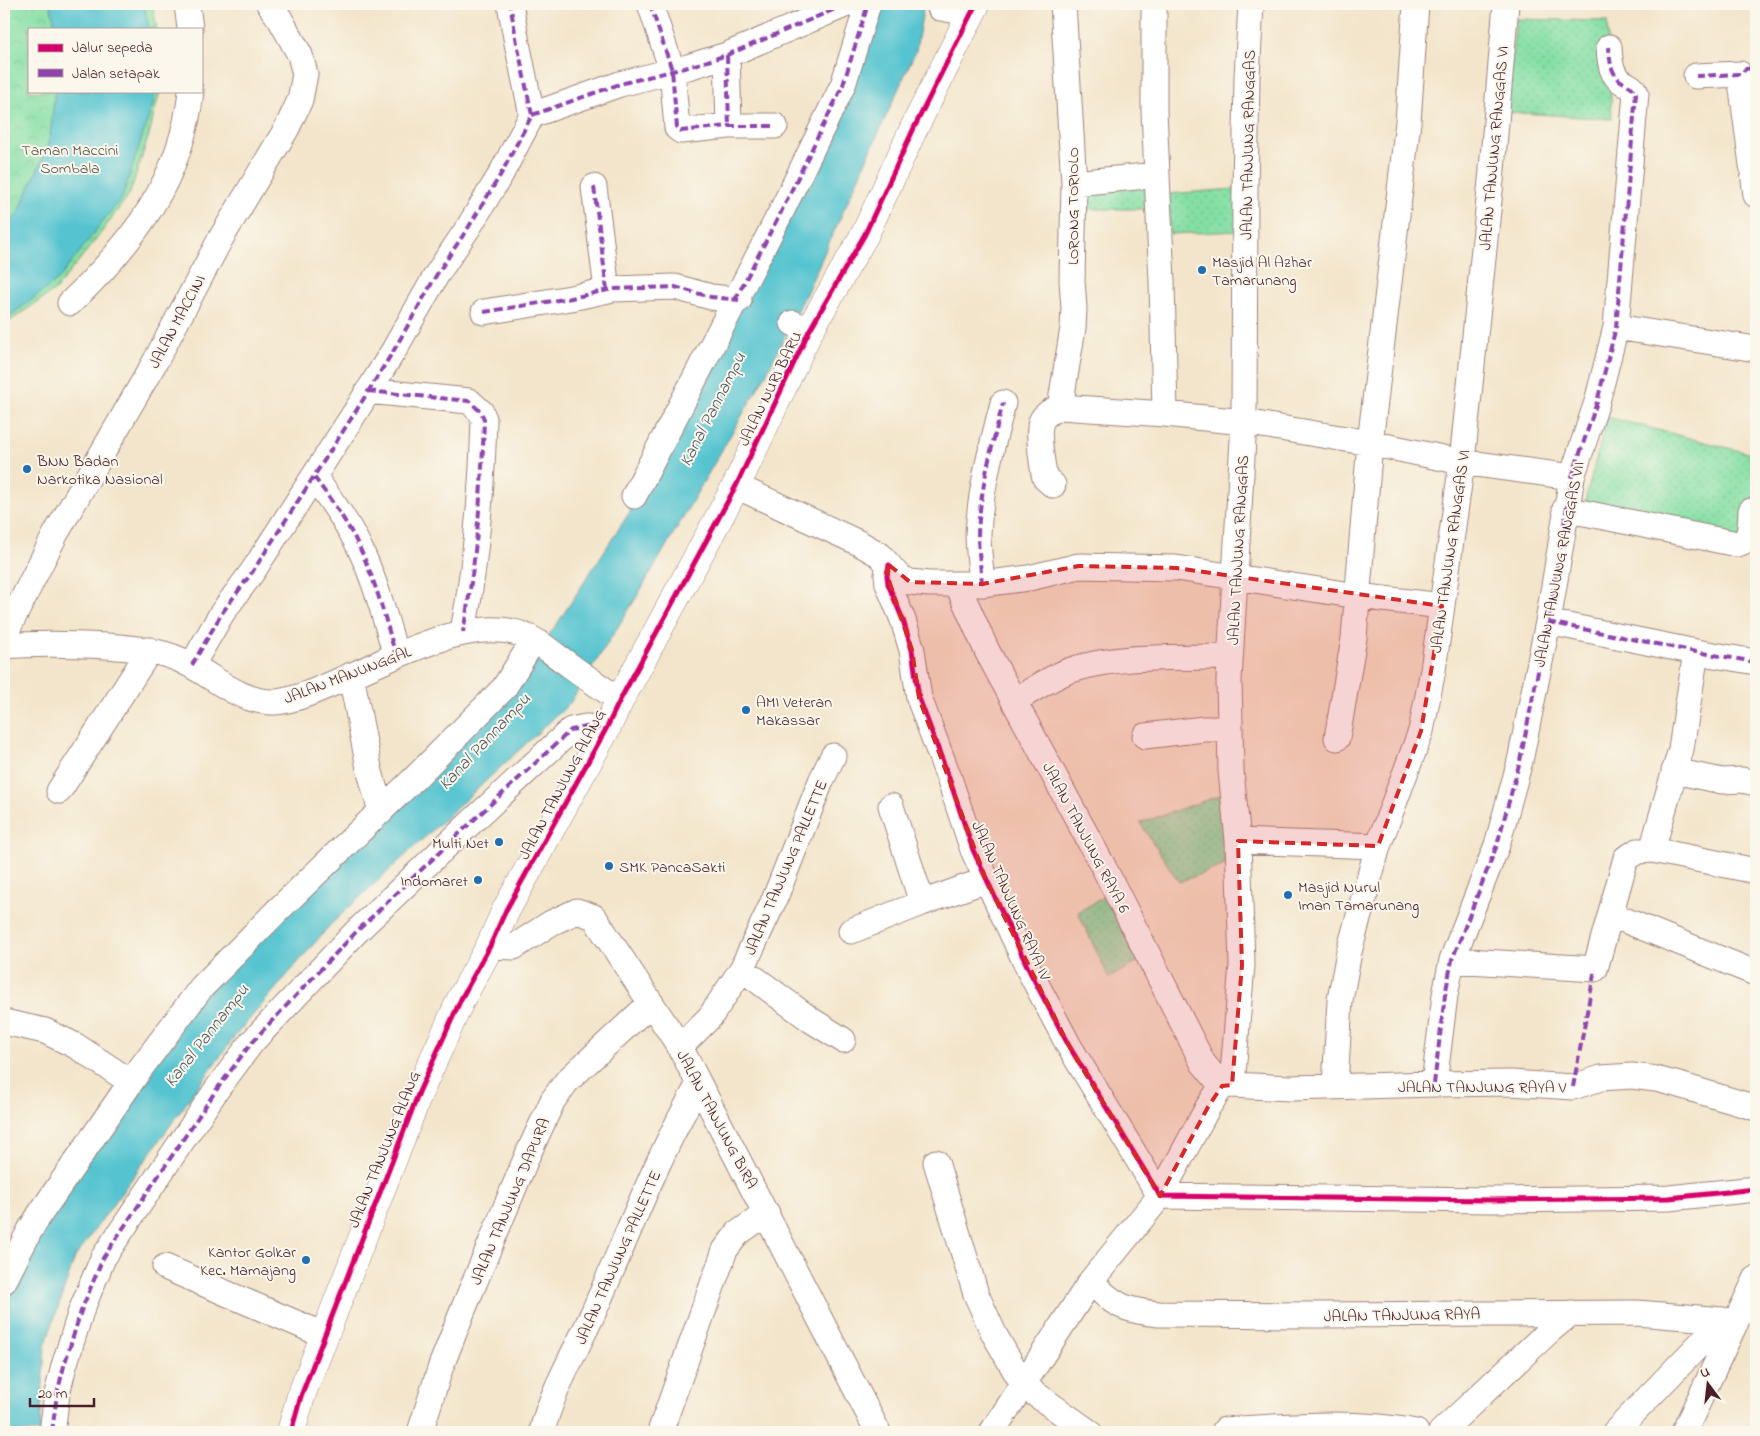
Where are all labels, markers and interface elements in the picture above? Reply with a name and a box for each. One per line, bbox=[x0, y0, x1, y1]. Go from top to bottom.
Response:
legend bbox=[28, 28, 202, 92]
text: Jalur sepeda bbox=[72, 37, 153, 59]
street label: JALAN TANJUNG RANGGAS VI bbox=[1474, 45, 1516, 251]
street label: JALAN TANJUNG RANGGAS bbox=[1235, 50, 1263, 240]
text: Jalan setapak bbox=[72, 63, 160, 85]
park label: Taman Maccini Sombala bbox=[22, 139, 119, 181]
street label: LORONG TORIOLO bbox=[1062, 147, 1086, 265]
place label: Masjid Al Azhar Tamarunang bbox=[1212, 251, 1312, 293]
marker: Masjid Al Azhar Tamarunang bbox=[1196, 264, 1208, 276]
street label: JALAN MACCINI bbox=[143, 271, 213, 373]
street label: JALAN NURI BARU bbox=[733, 327, 809, 450]
water label: Kanal Pannampu bbox=[674, 348, 754, 472]
street label: JALAN TANJUNG RANGGAS VI bbox=[1425, 448, 1477, 655]
place label: BNN Badan Narkotika Nasional bbox=[36, 450, 163, 492]
street label: JALAN TANJUNG RANGGAS bbox=[1222, 455, 1256, 646]
street label: JALAN TANJUNG RANGGAS VII bbox=[1528, 459, 1592, 669]
marker: BNN Badan Narkotika Nasional bbox=[21, 463, 33, 475]
street label: JALAN MANUNGGAL bbox=[280, 640, 415, 711]
water label: Kanal Pannampu bbox=[433, 688, 538, 797]
place label: AMI Veteran Makassar bbox=[756, 691, 832, 733]
marker: AMI Veteran Makassar bbox=[740, 704, 752, 716]
street label: JALAN TANJUNG ALANG bbox=[513, 705, 613, 864]
street label: JALAN TANJUNG RAYA 6 bbox=[1035, 758, 1135, 918]
street label: JALAN TANJUNG PALLETTE bbox=[739, 776, 835, 959]
street label: JALAN TANJUNG RAYA IV bbox=[964, 817, 1056, 985]
place label: Multi Net bbox=[432, 832, 490, 856]
marker: Multi Net bbox=[493, 836, 505, 848]
place label: SMK PancaSakti bbox=[619, 856, 726, 880]
marker: SMK PancaSakti bbox=[603, 860, 615, 872]
place label: Indomaret bbox=[400, 870, 469, 894]
marker: Indomaret bbox=[472, 874, 484, 886]
place label: Masjid Nurul Iman Tamarunang bbox=[1298, 876, 1419, 918]
marker: Masjid Nurul Iman Tamarunang bbox=[1282, 889, 1294, 901]
water label: Kanal Pannampu bbox=[159, 979, 256, 1094]
street label: JALAN TANJUNG BIRA bbox=[669, 1046, 763, 1194]
street label: JALAN TANJUNG ALANG bbox=[342, 1068, 427, 1232]
street label: JALAN TANJUNG RAYA V bbox=[1398, 1076, 1567, 1100]
street label: JALAN TANJUNG DAPURA bbox=[465, 1114, 557, 1289]
street label: JALAN TANJUNG PALLETTE bbox=[570, 1167, 668, 1349]
place label: Kantor Golkar Kec. Mamajang bbox=[200, 1241, 296, 1283]
marker: Kantor Golkar Kec. Mamajang bbox=[300, 1254, 312, 1266]
street label: JALAN TANJUNG RAYA bbox=[1323, 1303, 1481, 1329]
north arrow bbox=[1682, 1358, 1732, 1408]
text: U bbox=[1698, 1362, 1712, 1384]
scale bar bbox=[30, 1376, 94, 1408]
text: 20 m bbox=[38, 1383, 68, 1405]

